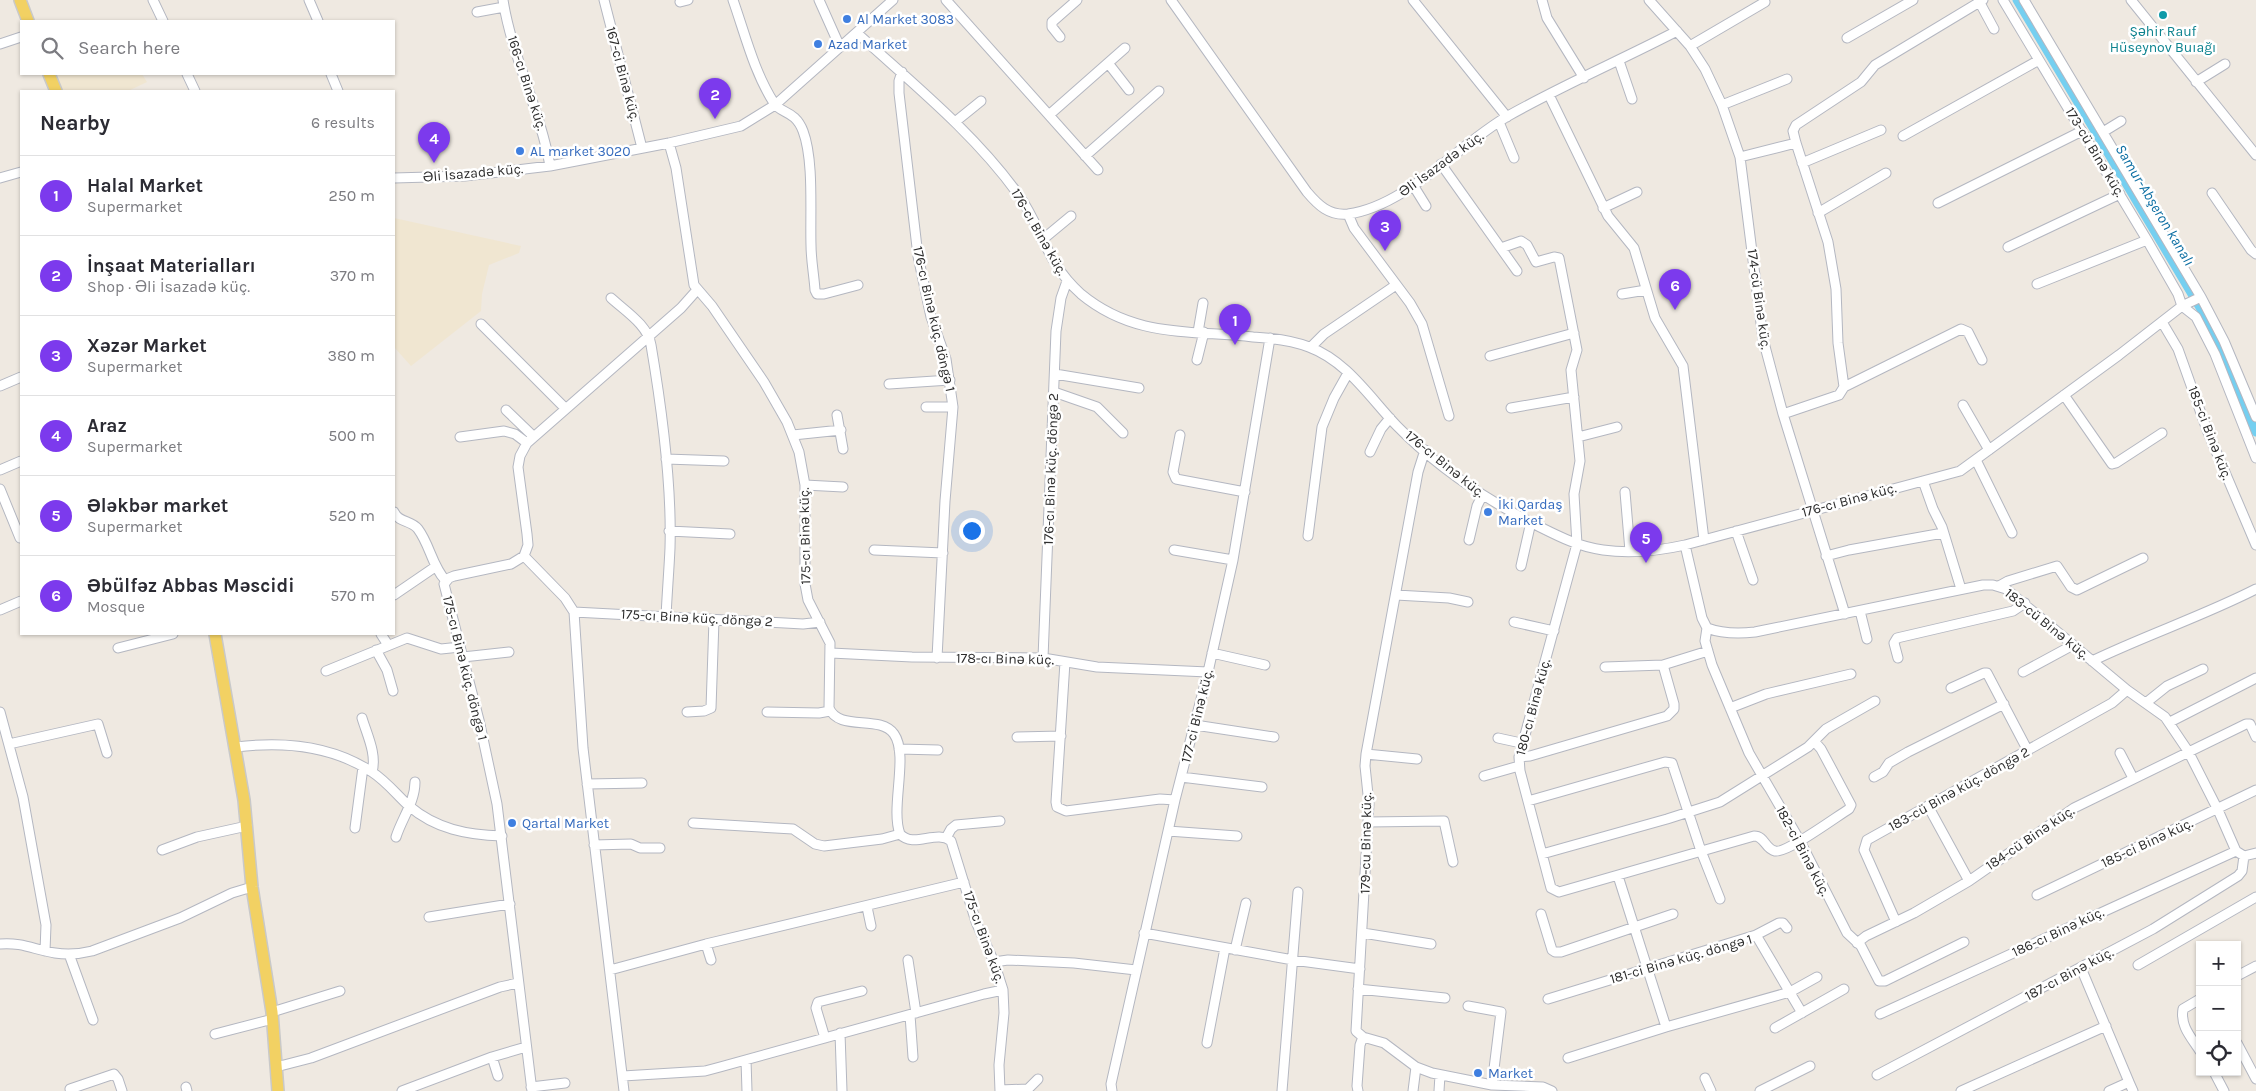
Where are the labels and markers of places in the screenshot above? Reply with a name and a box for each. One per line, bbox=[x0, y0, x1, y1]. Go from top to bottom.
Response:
marker: Şəhir Rauf Hüseynov Buıağı bbox=[2157, 9, 2169, 21]
place label: Al Market 3083 bbox=[857, 11, 954, 28]
marker: Al Market 3083 bbox=[841, 13, 853, 25]
place label: Şəhir Rauf Hüseynov Buıağı bbox=[2110, 23, 2216, 56]
place label: Azad Market bbox=[828, 36, 907, 53]
marker: Azad Market bbox=[812, 38, 824, 50]
pin: 2 bbox=[699, 78, 731, 119]
pin: 4 bbox=[418, 122, 450, 163]
place label: AL market 3020 bbox=[530, 143, 630, 160]
marker: AL market 3020 bbox=[514, 145, 526, 157]
pin: 3 bbox=[1369, 210, 1401, 251]
pin: 6 bbox=[1659, 269, 1691, 310]
pin: 1 bbox=[1219, 304, 1251, 345]
place label: İki Qardaş Market bbox=[1498, 496, 1563, 529]
marker: İki Qardaş Market bbox=[1482, 506, 1494, 518]
pin: 5 bbox=[1630, 522, 1662, 563]
place label: Qartal Market bbox=[522, 815, 609, 832]
marker: Qartal Market bbox=[506, 817, 518, 829]
place label: Market bbox=[1488, 1065, 1533, 1082]
marker: Market bbox=[1472, 1067, 1484, 1079]

